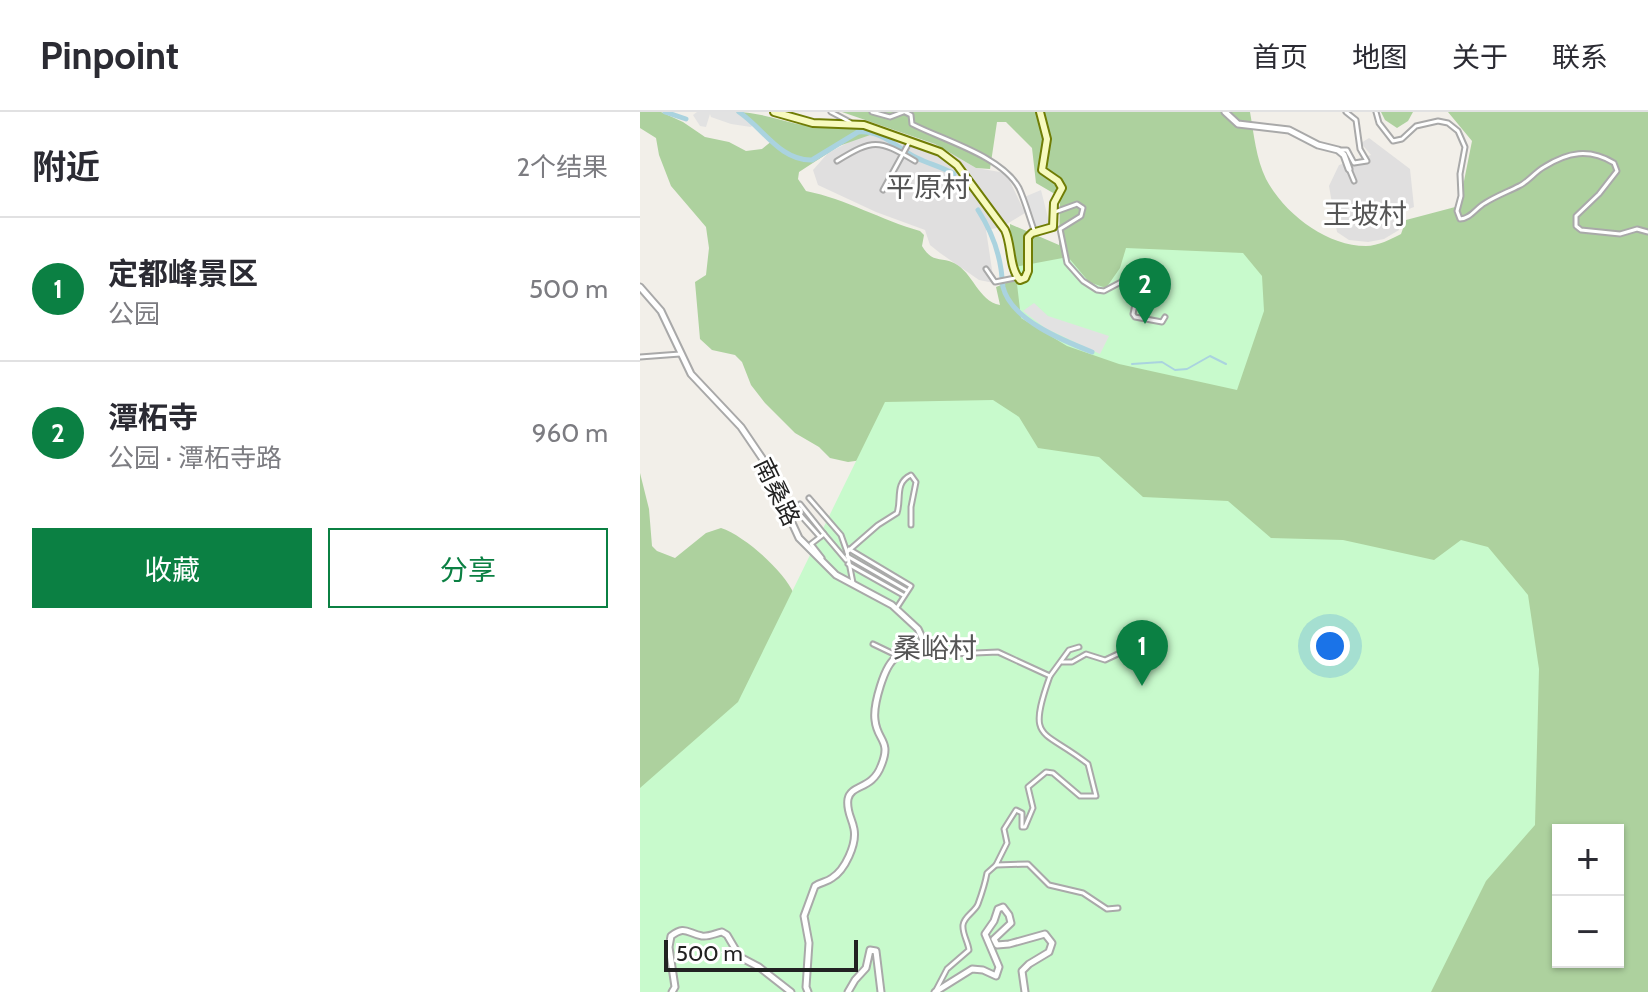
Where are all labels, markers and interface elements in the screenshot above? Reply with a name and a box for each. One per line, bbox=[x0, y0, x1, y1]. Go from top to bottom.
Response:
text: Pinpoint bbox=[40, 32, 179, 79]
text: 首页 bbox=[1252, 40, 1308, 74]
text: 地图 bbox=[1352, 40, 1408, 74]
text: 关于 bbox=[1452, 40, 1508, 74]
text: 联系 bbox=[1552, 40, 1608, 74]
text: 附近 bbox=[32, 146, 100, 188]
text: 2个结果 bbox=[516, 151, 608, 183]
district label: 平原村 bbox=[886, 170, 970, 204]
district label: 王坡村 bbox=[1323, 197, 1407, 231]
text: 定都峰景区 bbox=[108, 255, 258, 292]
pin: 2 bbox=[1119, 258, 1171, 324]
text: 1 bbox=[53, 273, 63, 305]
text: 500 m bbox=[529, 273, 608, 305]
text: 公园 bbox=[108, 298, 160, 330]
text: 潭柘寺 bbox=[108, 399, 198, 436]
text: 2 bbox=[51, 417, 65, 449]
text: 960 m bbox=[532, 417, 608, 449]
text: 公园 · 潭柘寺路 bbox=[108, 442, 282, 474]
street label: 南桑路 bbox=[749, 453, 806, 530]
button: 收藏 bbox=[32, 528, 312, 608]
button: 分享 bbox=[328, 528, 608, 608]
pin: 1 bbox=[1116, 620, 1168, 686]
your location bbox=[1310, 626, 1350, 666]
district label: 桑峪村 bbox=[893, 631, 977, 665]
map controls bbox=[1552, 824, 1624, 968]
button: + bbox=[1552, 824, 1624, 896]
button: − bbox=[1552, 896, 1624, 968]
scale bar bbox=[664, 936, 858, 972]
text: 500 m bbox=[676, 940, 743, 967]

